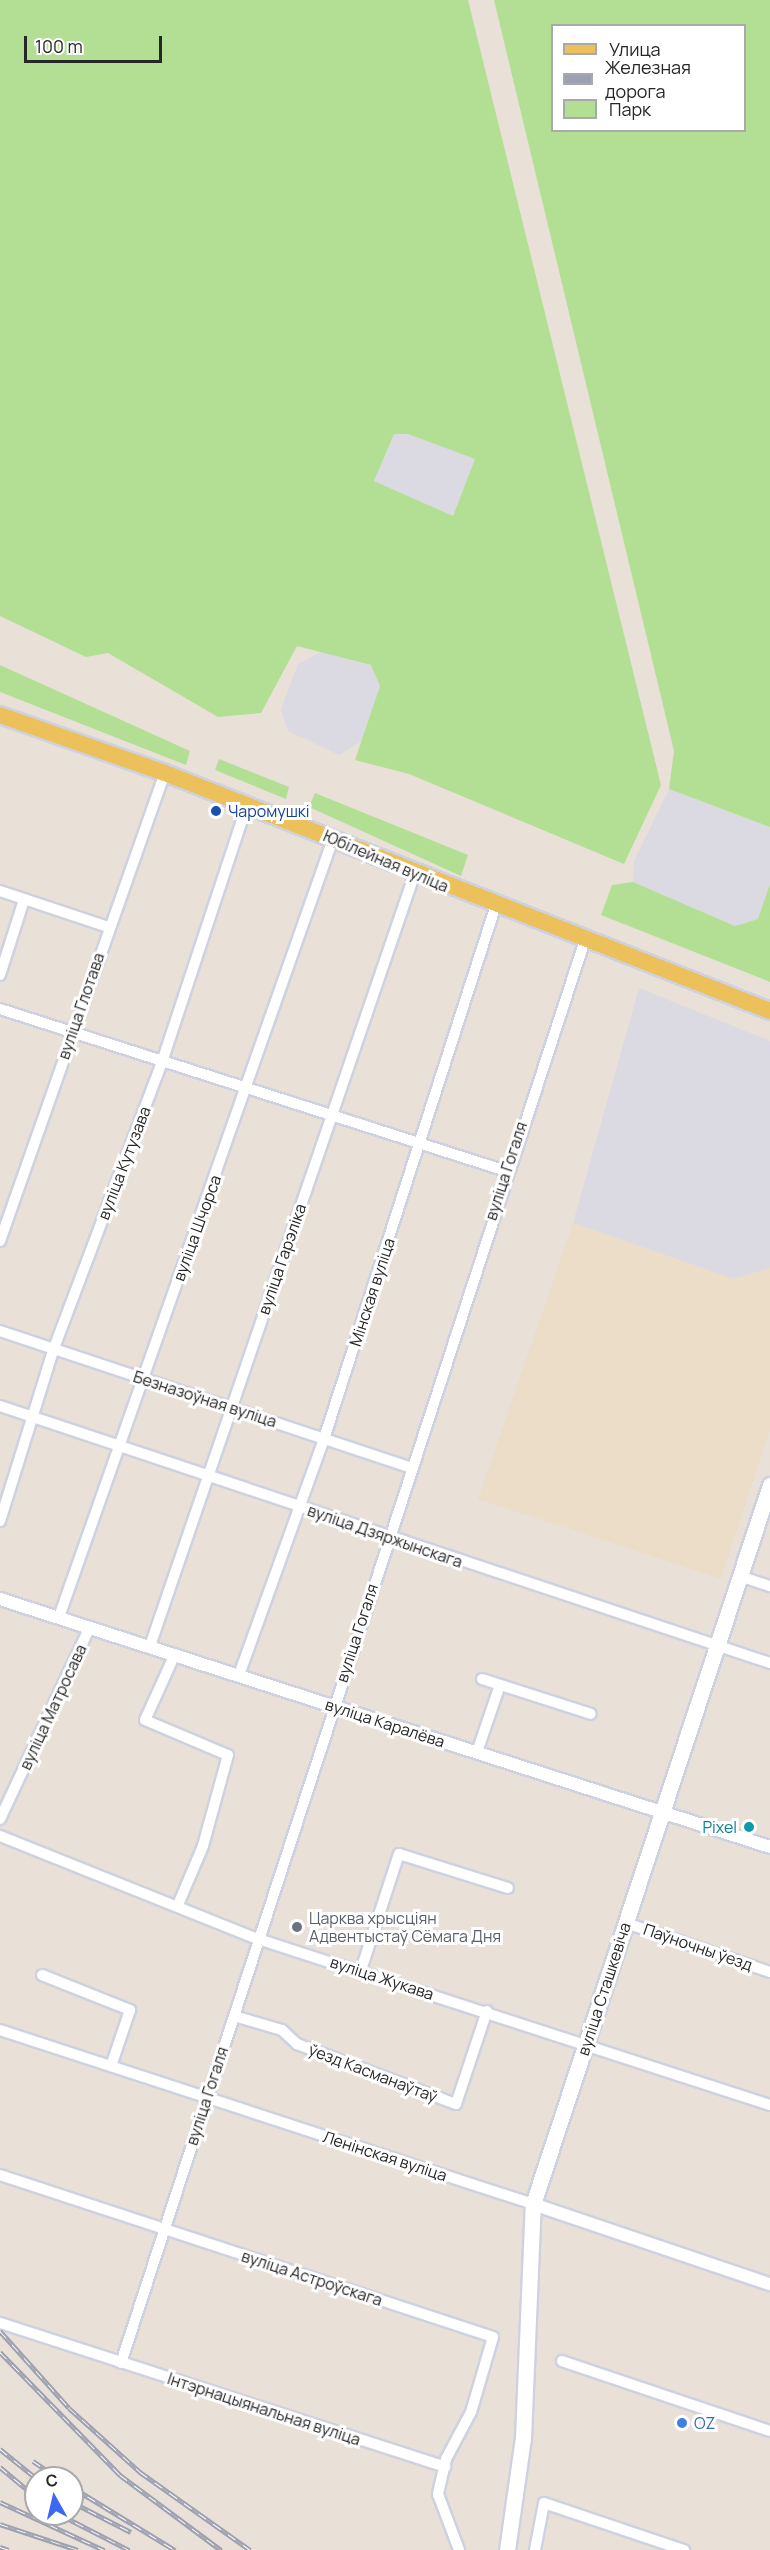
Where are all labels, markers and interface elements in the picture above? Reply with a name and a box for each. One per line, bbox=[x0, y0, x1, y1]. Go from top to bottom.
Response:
scale bar bbox=[27, 24, 165, 62]
legend bbox=[551, 24, 746, 132]
text: 100 m bbox=[35, 34, 83, 58]
text: Улица bbox=[609, 37, 661, 61]
text: Железная дорога bbox=[605, 55, 691, 103]
text: Парк bbox=[609, 97, 651, 121]
place label: Чаромушкі bbox=[228, 801, 309, 821]
marker: Чаромушкі bbox=[209, 804, 223, 818]
street label: Юбілейная вуліца bbox=[320, 826, 452, 896]
street label: вуліца Глотава bbox=[54, 950, 108, 1062]
street label: вуліца Кутузава bbox=[94, 1104, 154, 1222]
street label: вуліца Гогаля bbox=[481, 1119, 531, 1223]
street label: вуліца Шчорса bbox=[169, 1172, 225, 1284]
street label: вуліца Гарэліка bbox=[254, 1201, 310, 1317]
street label: Мінская вуліца bbox=[345, 1235, 399, 1349]
street label: Безназоўная вуліца bbox=[131, 1367, 279, 1431]
street label: вуліца Дзяржынскага bbox=[305, 1500, 465, 1572]
street label: вуліца Гогаля bbox=[332, 1581, 382, 1685]
street label: вуліца Матросава bbox=[16, 1641, 90, 1773]
street label: вуліца Каралёва bbox=[323, 1695, 447, 1751]
place label: Pixel bbox=[702, 1817, 737, 1837]
marker: Pixel bbox=[742, 1820, 756, 1834]
place label: Царква хрысціян Адвентыстаў Сёмага Дня bbox=[309, 1908, 501, 1946]
street label: Паўночны ўезд bbox=[641, 1919, 755, 1975]
marker: Царква хрысціян Адвентыстаў Сёмага Дня bbox=[290, 1920, 304, 1934]
street label: вуліца Сташкевіча bbox=[573, 1920, 635, 2058]
street label: вуліца Жукава bbox=[328, 1952, 436, 2004]
street label: ўезд Касманаўтаў bbox=[306, 2040, 440, 2106]
street label: вуліца Гогаля bbox=[182, 2044, 232, 2148]
street label: Ленінская вуліца bbox=[321, 2127, 449, 2185]
street label: вуліца Астроўскага bbox=[239, 2246, 385, 2310]
street label: Інтэрнацыянальная вуліца bbox=[165, 2369, 363, 2449]
place label: OZ bbox=[694, 2413, 715, 2433]
marker: OZ bbox=[675, 2416, 689, 2430]
north arrow bbox=[24, 2466, 84, 2526]
text: С bbox=[44, 2468, 59, 2492]

